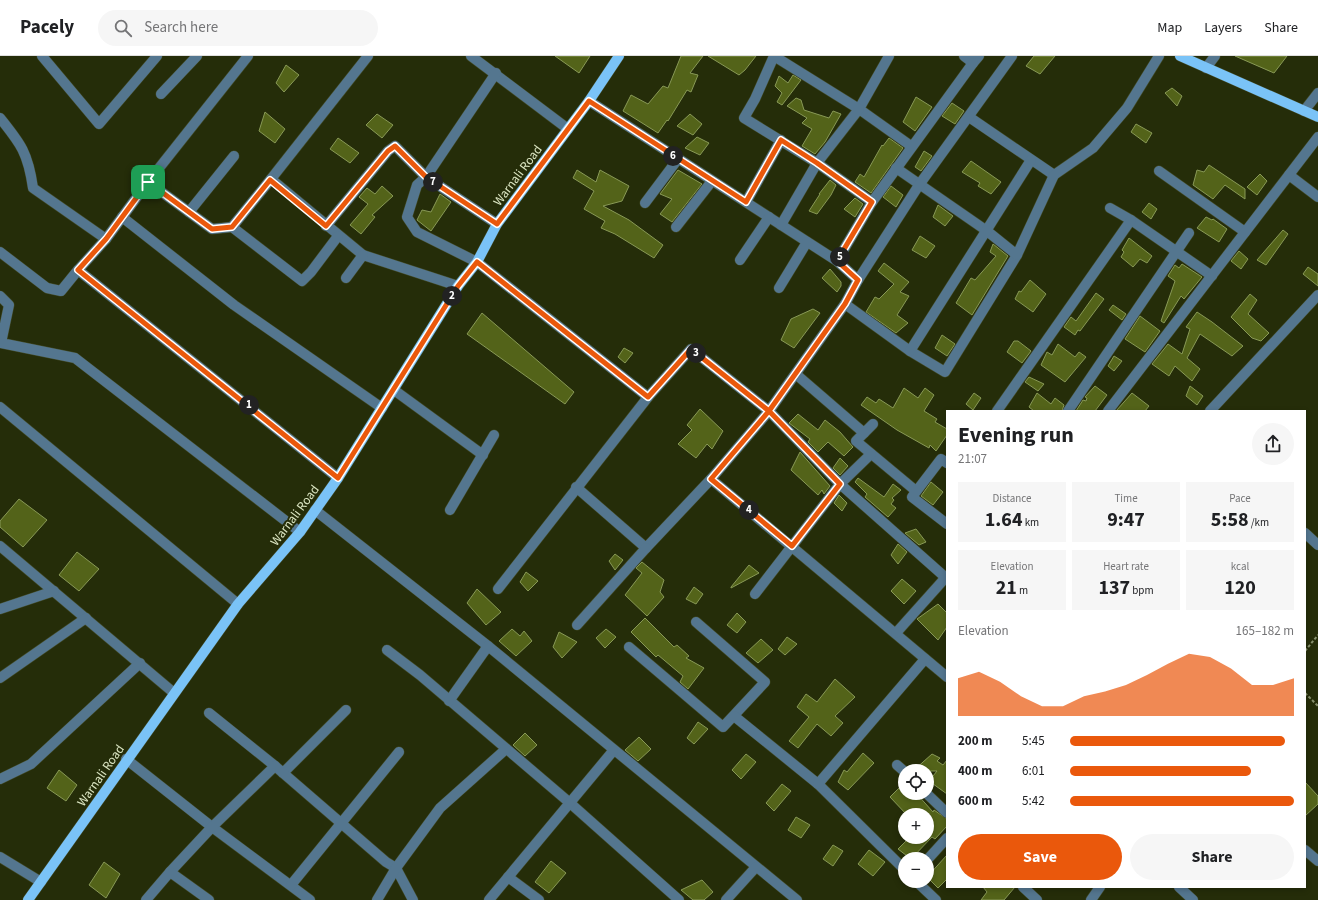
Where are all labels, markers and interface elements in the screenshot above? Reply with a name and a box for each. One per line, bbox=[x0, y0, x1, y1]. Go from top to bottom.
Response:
search box bbox=[98, 10, 378, 46]
text: Pacely bbox=[20, 14, 74, 41]
icon: search bbox=[112, 17, 134, 39]
text: Search here bbox=[144, 17, 218, 38]
text: Map bbox=[1157, 18, 1182, 38]
text: Layers bbox=[1204, 18, 1242, 38]
text: Share bbox=[1264, 18, 1298, 38]
street label: Warnali Road bbox=[489, 142, 547, 210]
pin: 6 bbox=[663, 146, 683, 166]
text: 6 bbox=[670, 148, 676, 163]
pin bbox=[131, 165, 165, 199]
icon: arrive bbox=[137, 171, 159, 193]
pin: 7 bbox=[423, 172, 443, 192]
text: 7 bbox=[430, 174, 436, 189]
pin: 5 bbox=[830, 247, 850, 267]
text: 5 bbox=[837, 249, 843, 264]
pin: 2 bbox=[442, 286, 462, 306]
text: 2 bbox=[449, 288, 455, 303]
pin: 3 bbox=[686, 343, 706, 363]
text: 3 bbox=[693, 345, 699, 360]
pin: 1 bbox=[239, 395, 259, 415]
text: 1 bbox=[246, 397, 252, 412]
text: Evening run bbox=[958, 419, 1074, 451]
button: share bbox=[1252, 423, 1294, 465]
text: 21:07 bbox=[958, 450, 987, 468]
street label: Warnali Road bbox=[266, 482, 324, 550]
text: Distance bbox=[992, 491, 1032, 506]
text: Time bbox=[1114, 491, 1138, 506]
text: Pace bbox=[1229, 491, 1251, 506]
pin: 4 bbox=[739, 500, 759, 520]
text: 4 bbox=[746, 502, 752, 517]
text: 1.64 bbox=[985, 506, 1022, 534]
text: 9:47 bbox=[1107, 506, 1145, 534]
text: 5:58 bbox=[1211, 506, 1249, 534]
text: km bbox=[1022, 515, 1039, 530]
text: /km bbox=[1249, 515, 1269, 530]
text: Elevation bbox=[991, 559, 1033, 574]
text: Heart rate bbox=[1103, 559, 1149, 574]
text: kcal bbox=[1231, 559, 1249, 574]
text: 21 bbox=[996, 574, 1017, 602]
text: 137 bbox=[1098, 574, 1130, 602]
text: 120 bbox=[1224, 574, 1256, 602]
text: m bbox=[1017, 583, 1028, 598]
text: bpm bbox=[1130, 583, 1154, 598]
text: Elevation bbox=[958, 622, 1009, 640]
text: 165–182 m bbox=[1236, 622, 1294, 640]
text: 200 m bbox=[958, 732, 992, 750]
text: 5:45 bbox=[1022, 732, 1045, 750]
street label: Warnali Road bbox=[73, 741, 129, 810]
text: 400 m bbox=[958, 762, 992, 780]
text: 6:01 bbox=[1022, 762, 1045, 780]
map controls bbox=[898, 764, 934, 888]
button: locate bbox=[898, 764, 934, 800]
text: 600 m bbox=[958, 792, 992, 810]
text: 5:42 bbox=[1022, 792, 1045, 810]
button: + bbox=[898, 808, 934, 844]
button: Save bbox=[958, 834, 1122, 880]
button: Share bbox=[1130, 834, 1294, 880]
button: − bbox=[898, 852, 934, 888]

